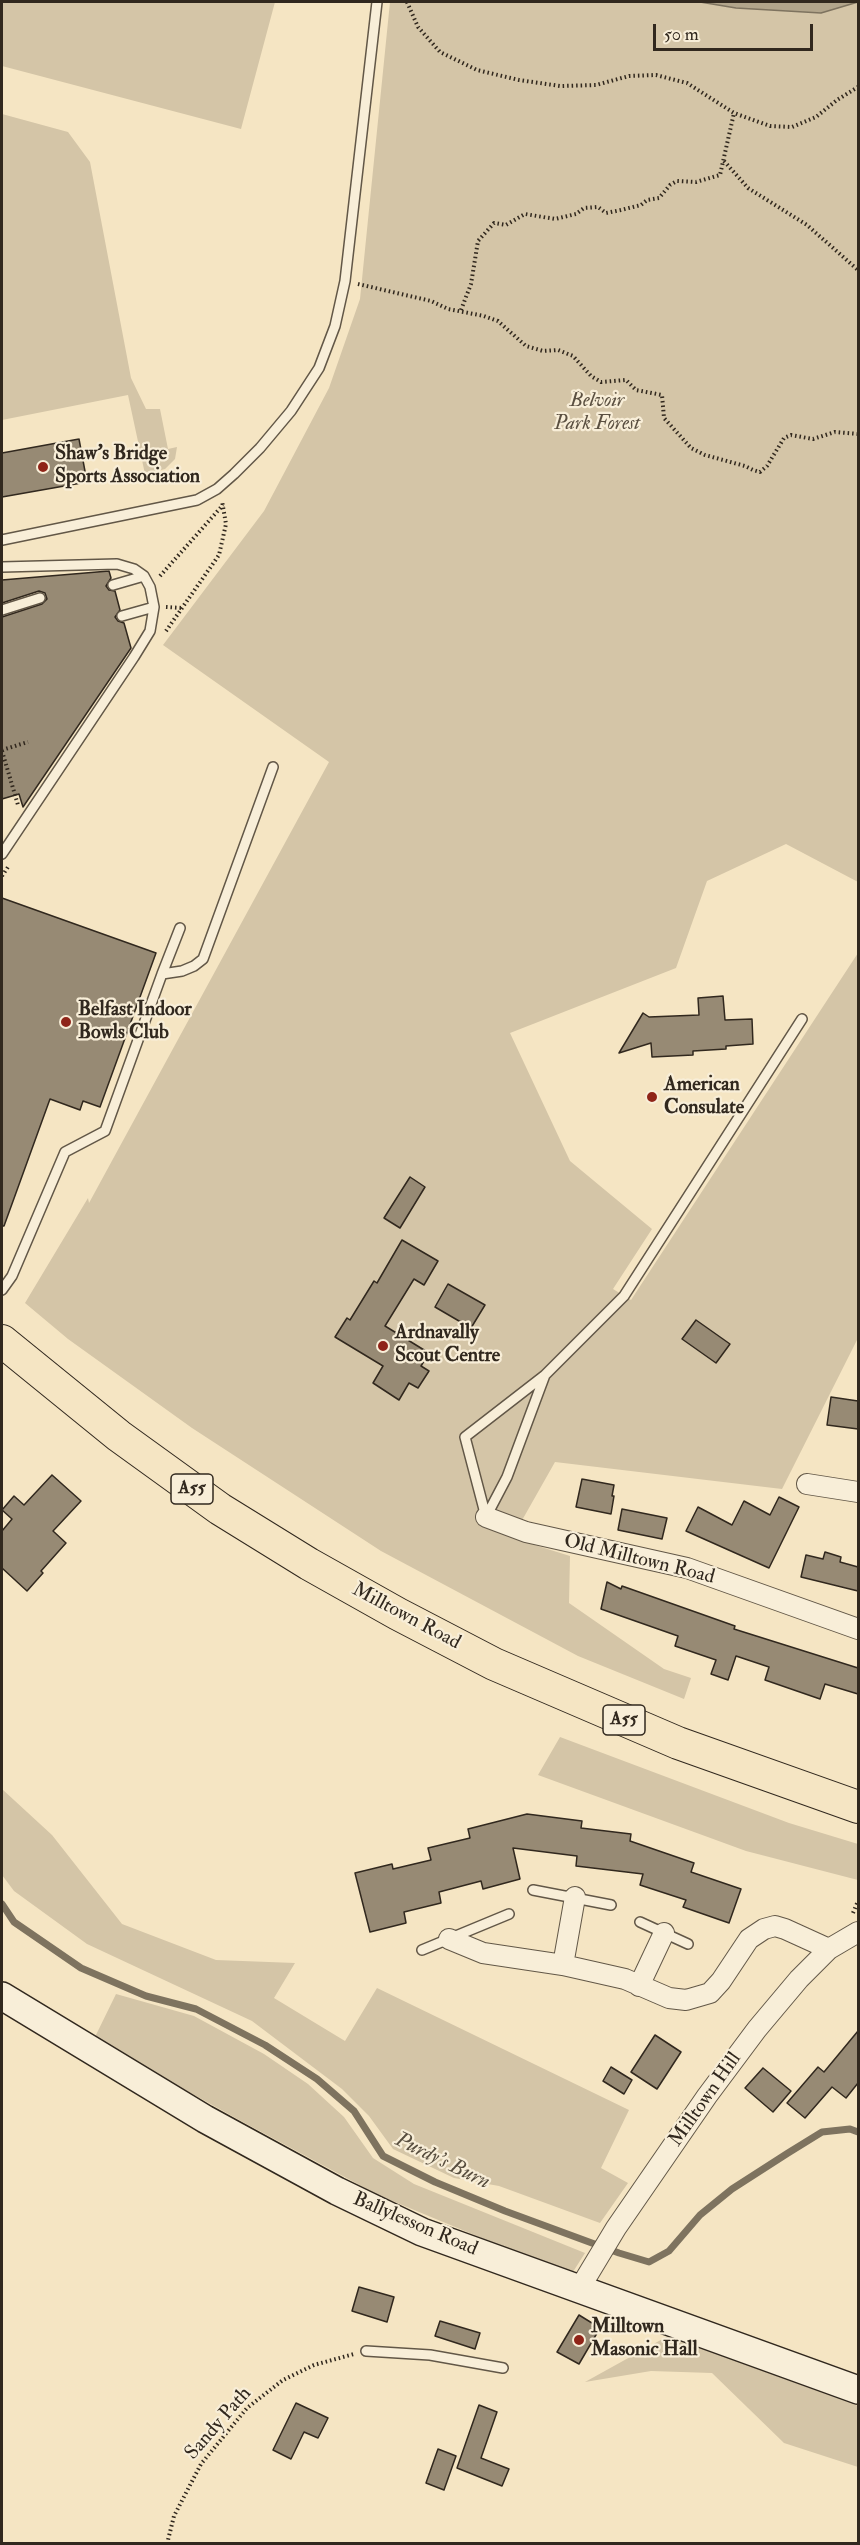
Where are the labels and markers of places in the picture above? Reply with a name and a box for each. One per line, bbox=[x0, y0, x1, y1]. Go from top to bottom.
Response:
place label: Shaw's Bridge Sports Association bbox=[55, 443, 200, 490]
marker: Shaw's Bridge Sports Association bbox=[36, 460, 50, 474]
place label: Belfast Indoor Bowls Club bbox=[78, 999, 192, 1046]
marker: Belfast Indoor Bowls Club bbox=[59, 1015, 73, 1029]
place label: American Consulate bbox=[664, 1074, 744, 1121]
marker: American Consulate bbox=[645, 1090, 659, 1104]
place label: Ardnavally Scout Centre bbox=[395, 1322, 500, 1369]
marker: Ardnavally Scout Centre bbox=[376, 1339, 390, 1353]
place label: Milltown Masonic Hall bbox=[591, 2316, 698, 2363]
marker: Milltown Masonic Hall bbox=[572, 2333, 586, 2347]

